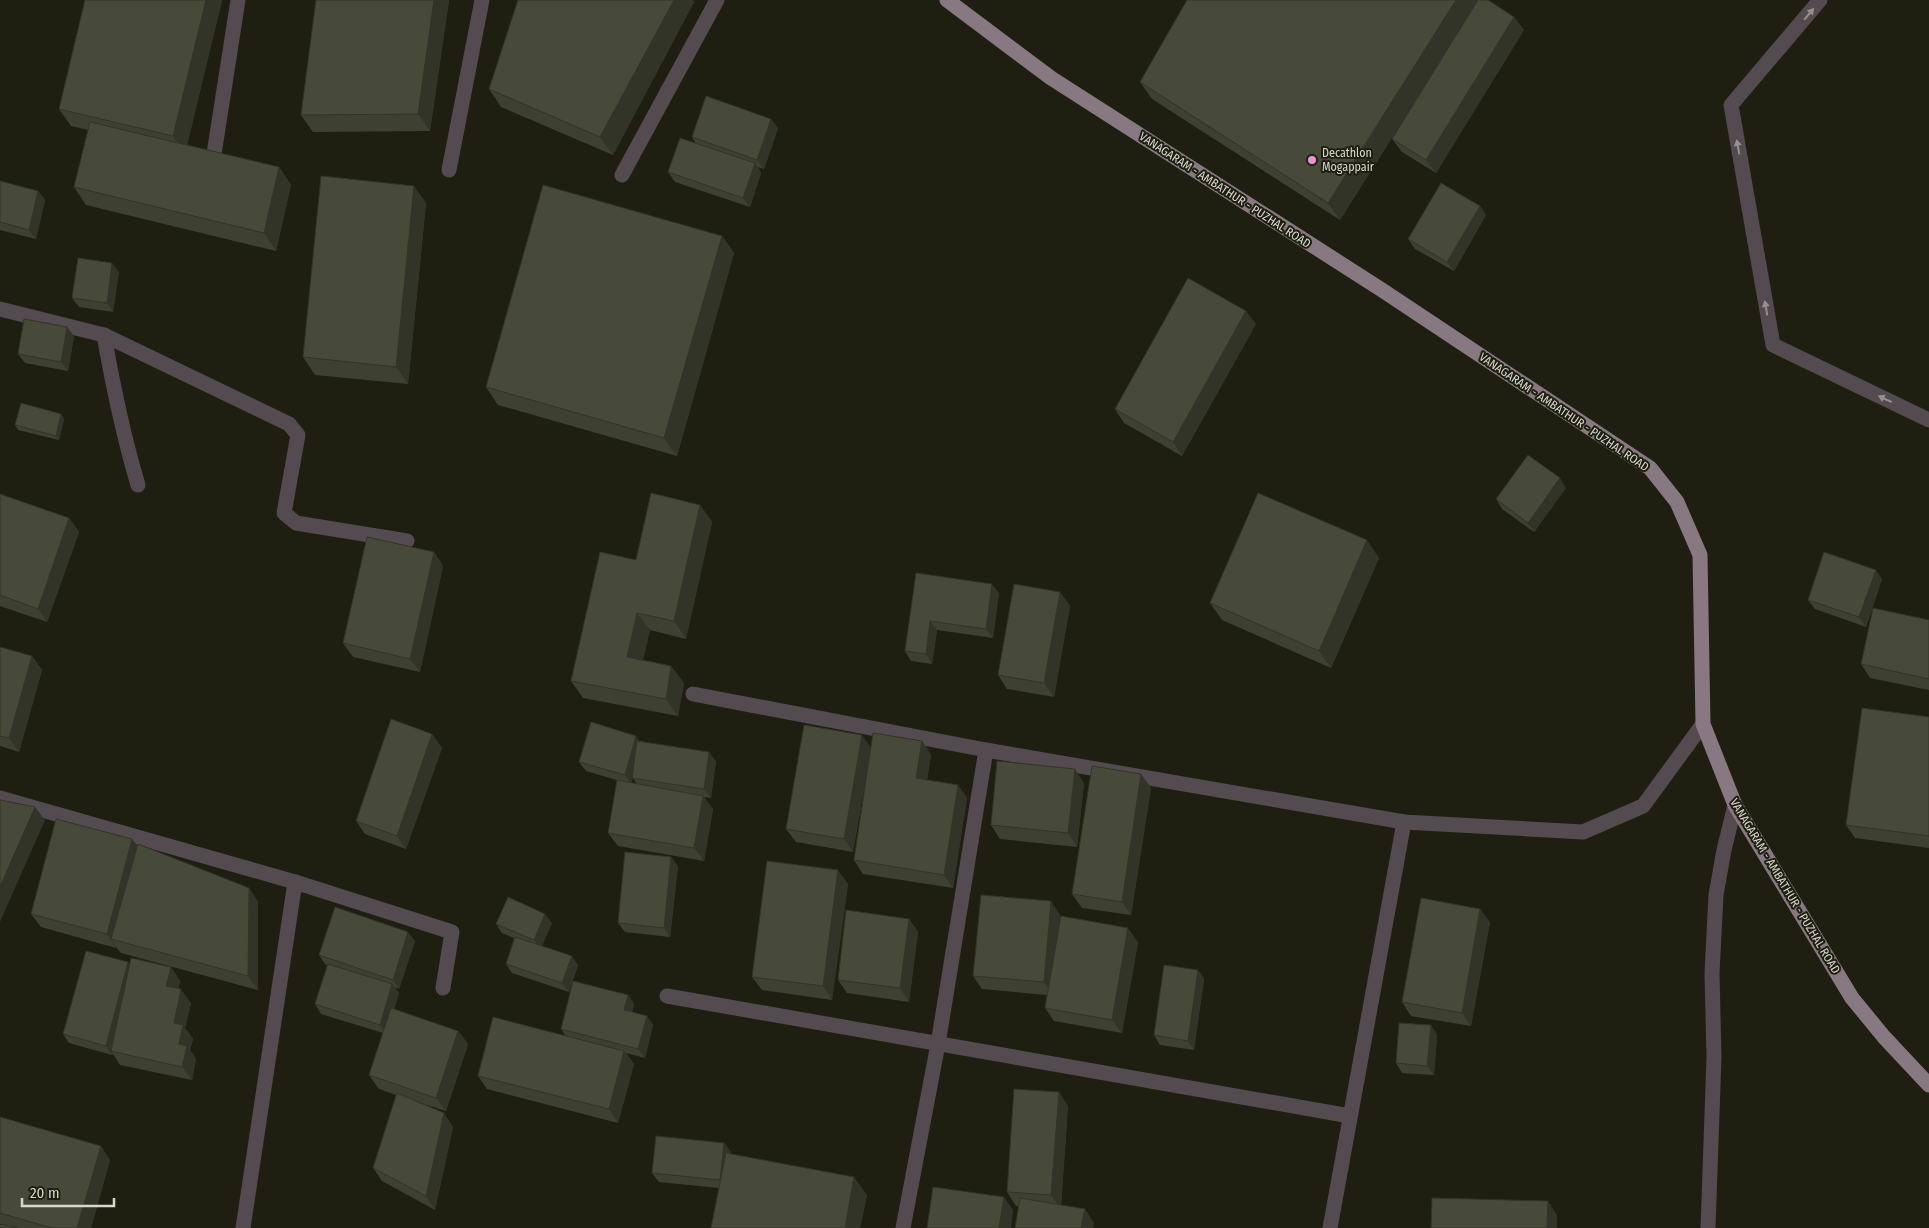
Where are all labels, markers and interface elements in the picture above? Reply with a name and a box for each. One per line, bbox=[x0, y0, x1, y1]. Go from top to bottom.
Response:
one-way arrow bbox=[1803, 8, 1814, 21]
street label: VANAGARAM - AMBATHUR - PUZHAL ROAD bbox=[1137, 129, 1313, 251]
one-way arrow bbox=[1734, 139, 1742, 155]
place label: Decathlon Mogappair bbox=[1322, 146, 1375, 174]
marker: Decathlon Mogappair bbox=[1306, 154, 1318, 166]
one-way arrow bbox=[1762, 299, 1770, 315]
street label: VANAGARAM - AMBATHUR - PUZHAL ROAD bbox=[1476, 350, 1652, 474]
one-way arrow bbox=[1878, 394, 1892, 402]
street label: VANAGARAM - AMBATHUR - PUZHAL ROAD bbox=[1727, 796, 1843, 976]
scale bar bbox=[22, 1176, 115, 1208]
text: 20 m bbox=[30, 1184, 60, 1202]

